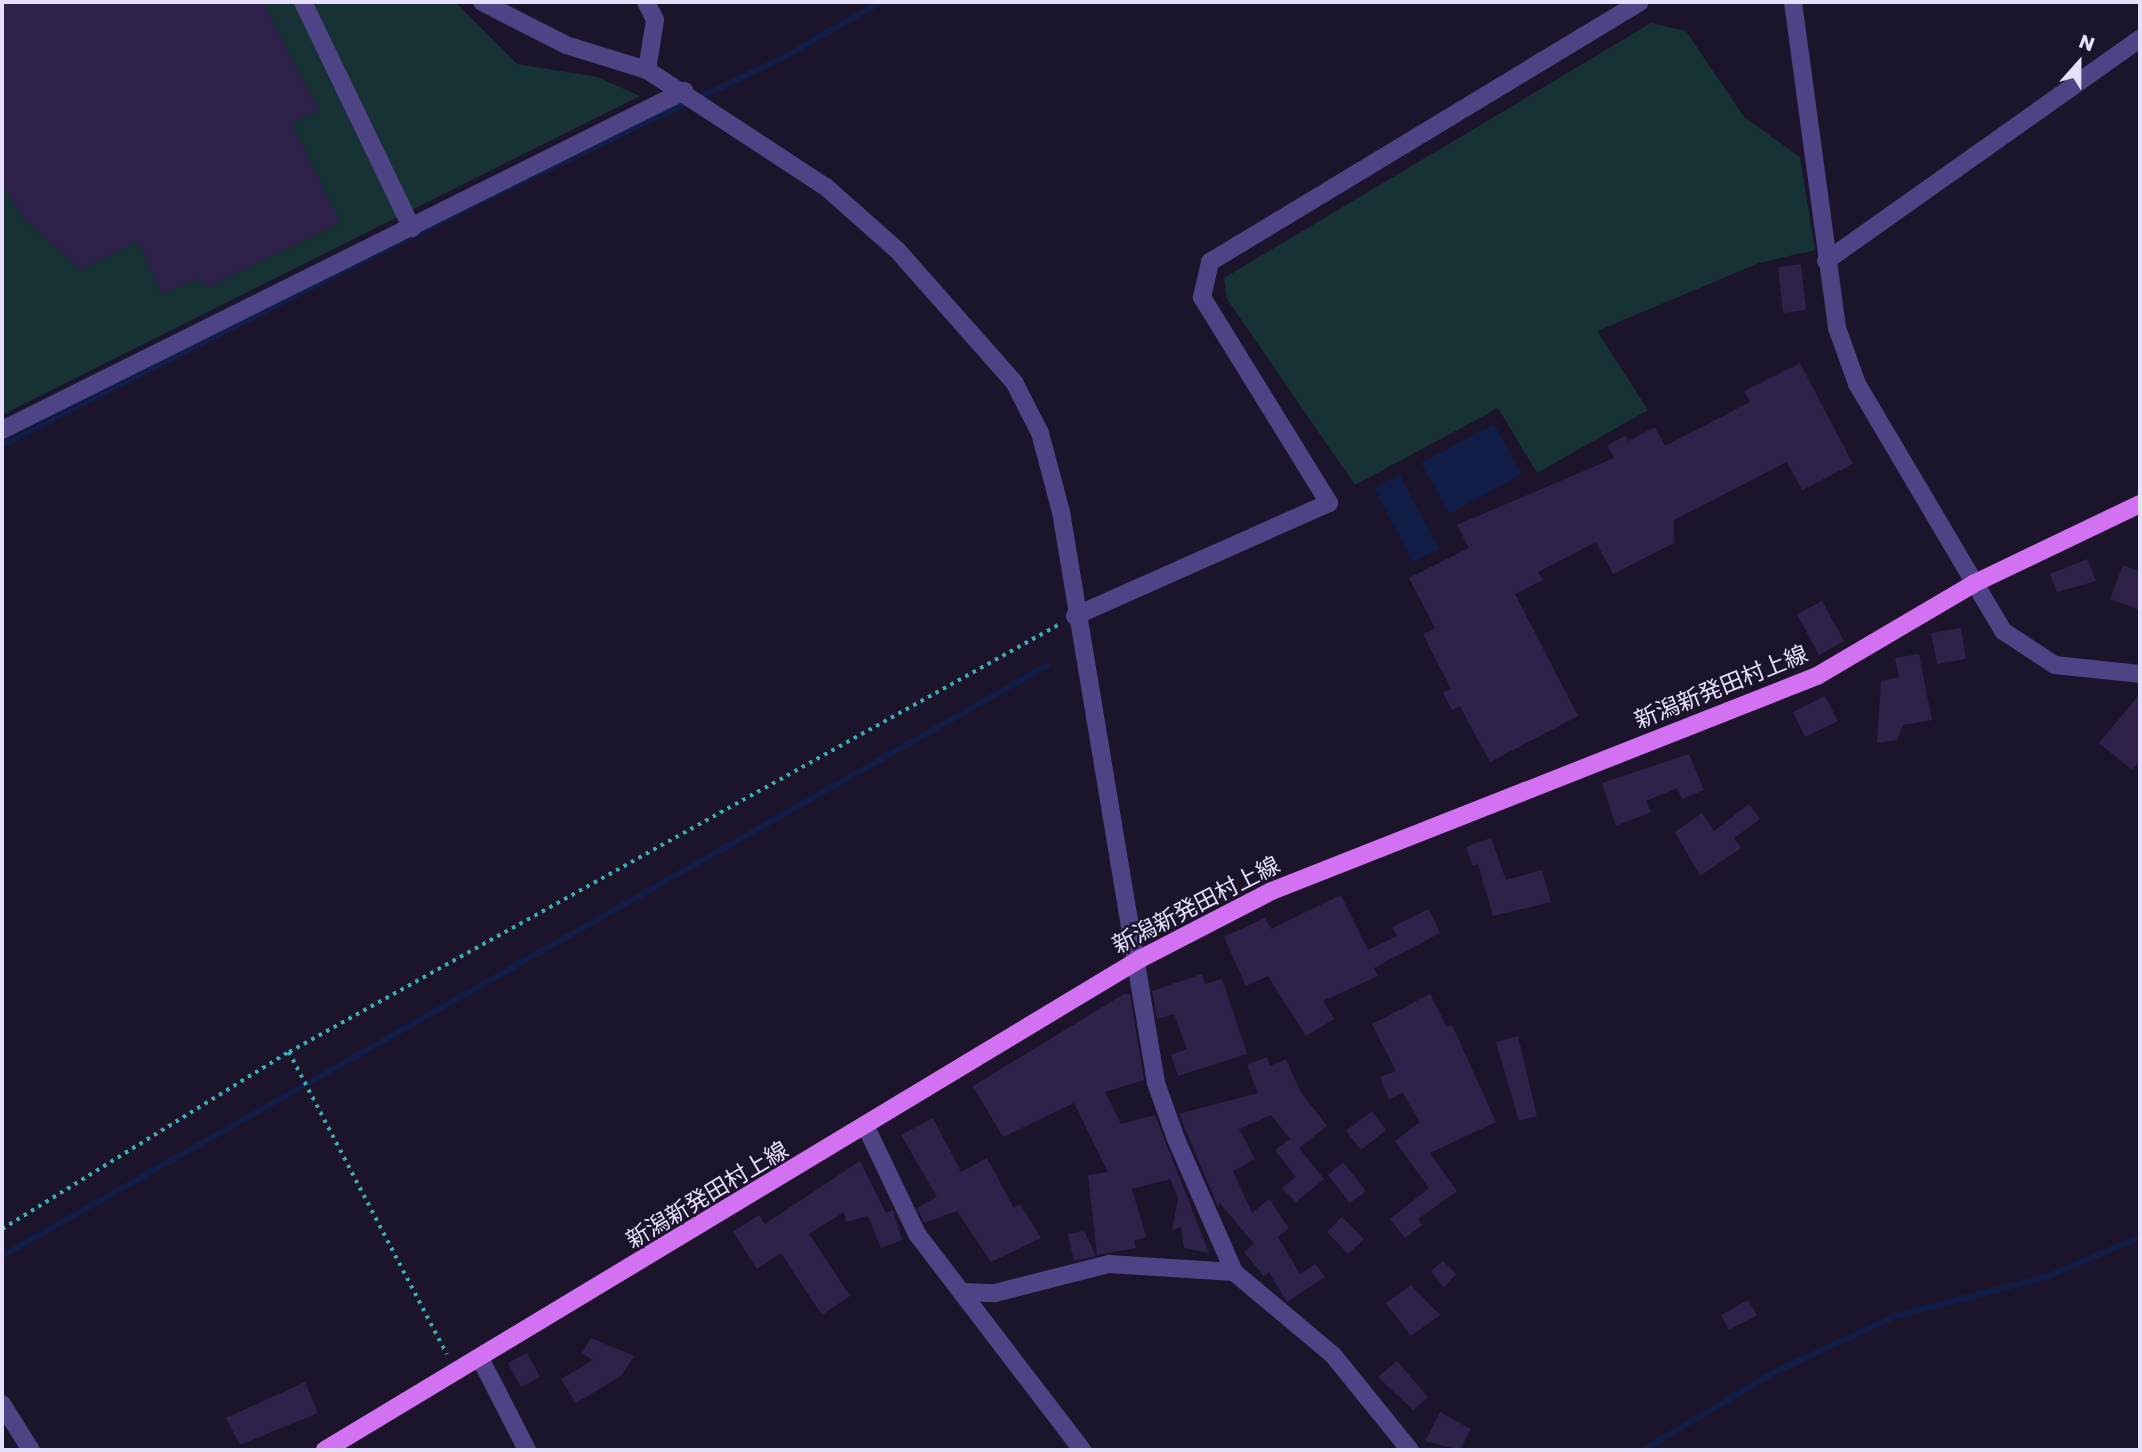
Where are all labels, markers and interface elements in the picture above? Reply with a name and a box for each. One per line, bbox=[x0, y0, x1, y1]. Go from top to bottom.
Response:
north arrow bbox=[2044, 28, 2114, 98]
text: N bbox=[2075, 28, 2098, 58]
street label: 新潟新発田村上線 bbox=[1631, 640, 1811, 734]
street label: 新潟新発田村上線 bbox=[1108, 851, 1284, 959]
street label: 新潟新発田村上線 bbox=[621, 1136, 793, 1254]

